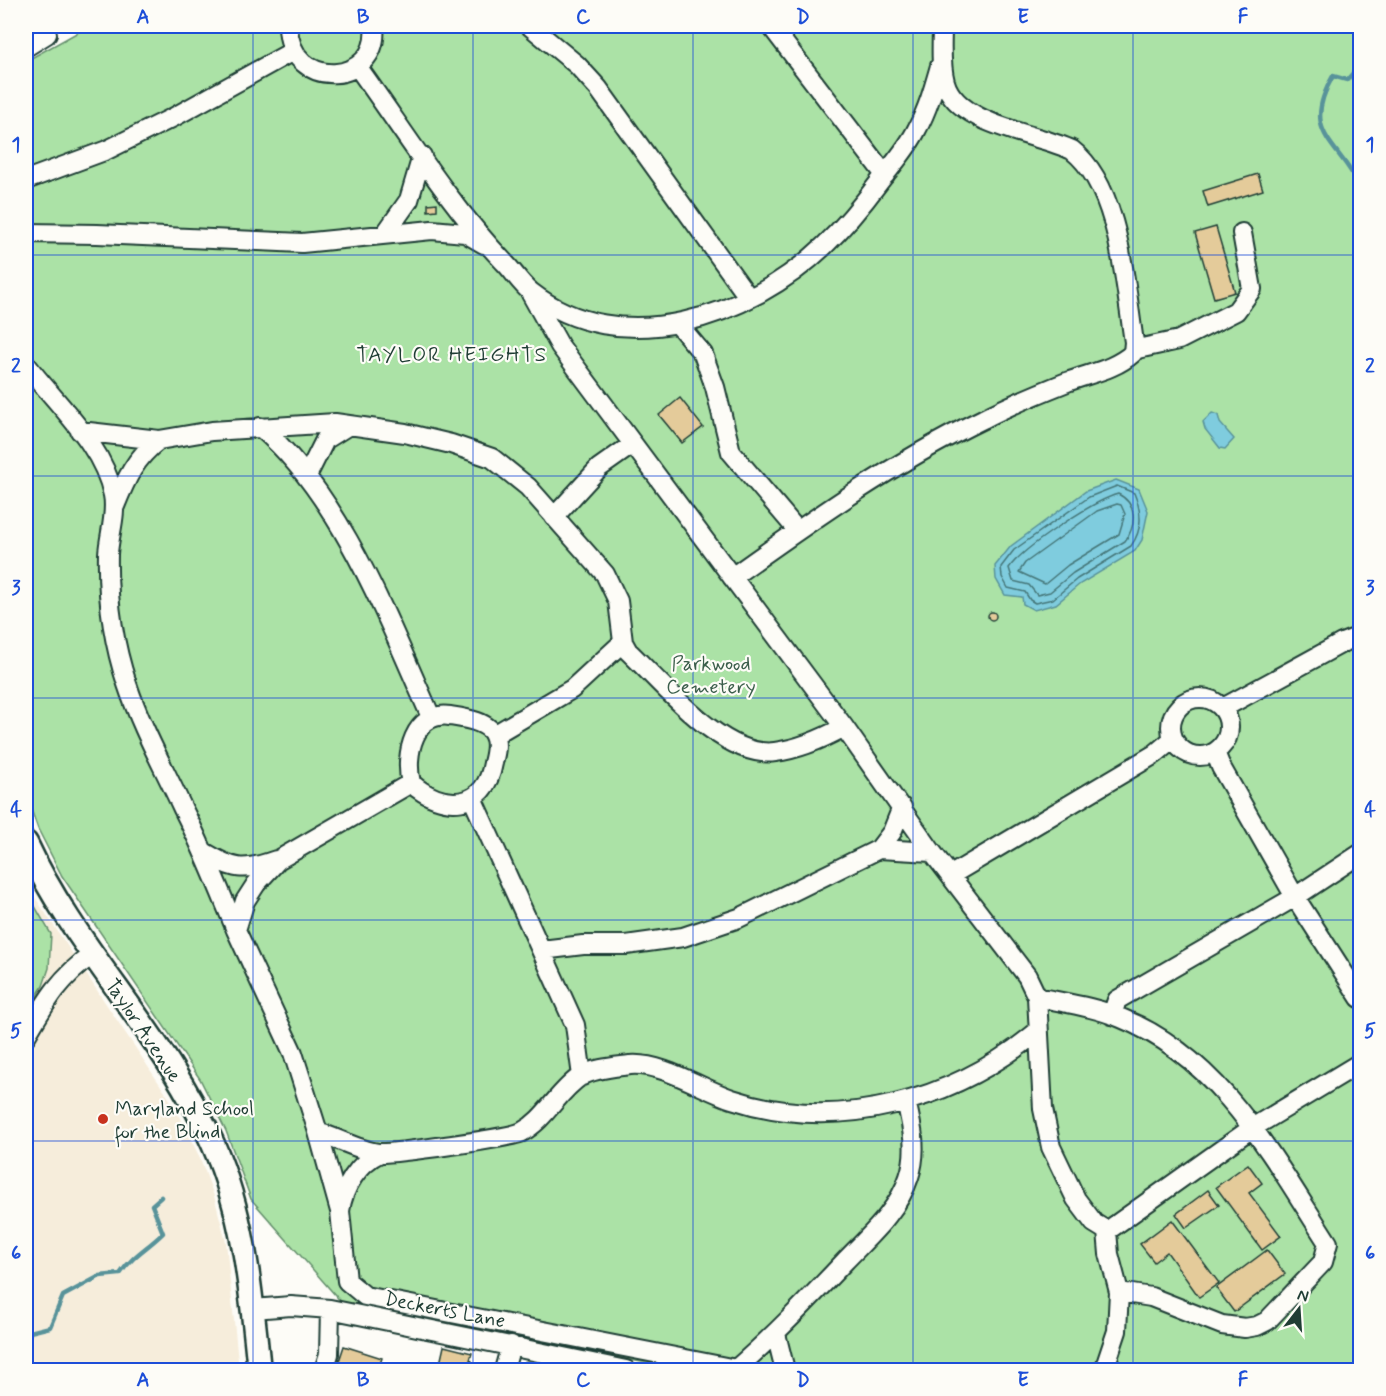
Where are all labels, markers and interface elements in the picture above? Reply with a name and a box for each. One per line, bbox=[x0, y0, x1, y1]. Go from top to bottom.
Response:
text: A bbox=[136, 4, 150, 31]
text: B bbox=[357, 4, 370, 31]
text: C bbox=[576, 4, 591, 31]
text: D bbox=[796, 4, 810, 31]
text: E bbox=[1017, 4, 1029, 31]
text: F bbox=[1238, 4, 1249, 31]
text: 1 bbox=[12, 132, 20, 159]
text: 1 bbox=[1366, 132, 1374, 159]
district label: TAYLOR HEIGHTS bbox=[356, 341, 548, 369]
text: 2 bbox=[11, 353, 21, 380]
text: 2 bbox=[1365, 353, 1375, 380]
text: 3 bbox=[11, 575, 21, 602]
text: 3 bbox=[1365, 575, 1375, 602]
park label: Parkwood Cemetery bbox=[666, 651, 756, 701]
text: 4 bbox=[10, 797, 22, 824]
text: 4 bbox=[1364, 797, 1376, 824]
street label: Taylor Avenue bbox=[98, 974, 187, 1088]
text: 5 bbox=[10, 1018, 22, 1045]
text: 5 bbox=[1364, 1018, 1376, 1045]
place label: Maryland School for the Blind bbox=[115, 1096, 254, 1148]
marker: Maryland School for the Blind bbox=[96, 1112, 110, 1126]
text: 6 bbox=[11, 1240, 21, 1267]
text: 6 bbox=[1365, 1240, 1375, 1267]
north arrow bbox=[1269, 1279, 1329, 1339]
text: N bbox=[1295, 1284, 1311, 1308]
street label: Deckerts Lane bbox=[382, 1286, 507, 1335]
text: A bbox=[136, 1367, 150, 1394]
text: B bbox=[357, 1367, 370, 1394]
text: C bbox=[576, 1367, 591, 1394]
text: D bbox=[796, 1367, 810, 1394]
text: E bbox=[1017, 1367, 1029, 1394]
text: F bbox=[1238, 1367, 1249, 1394]

